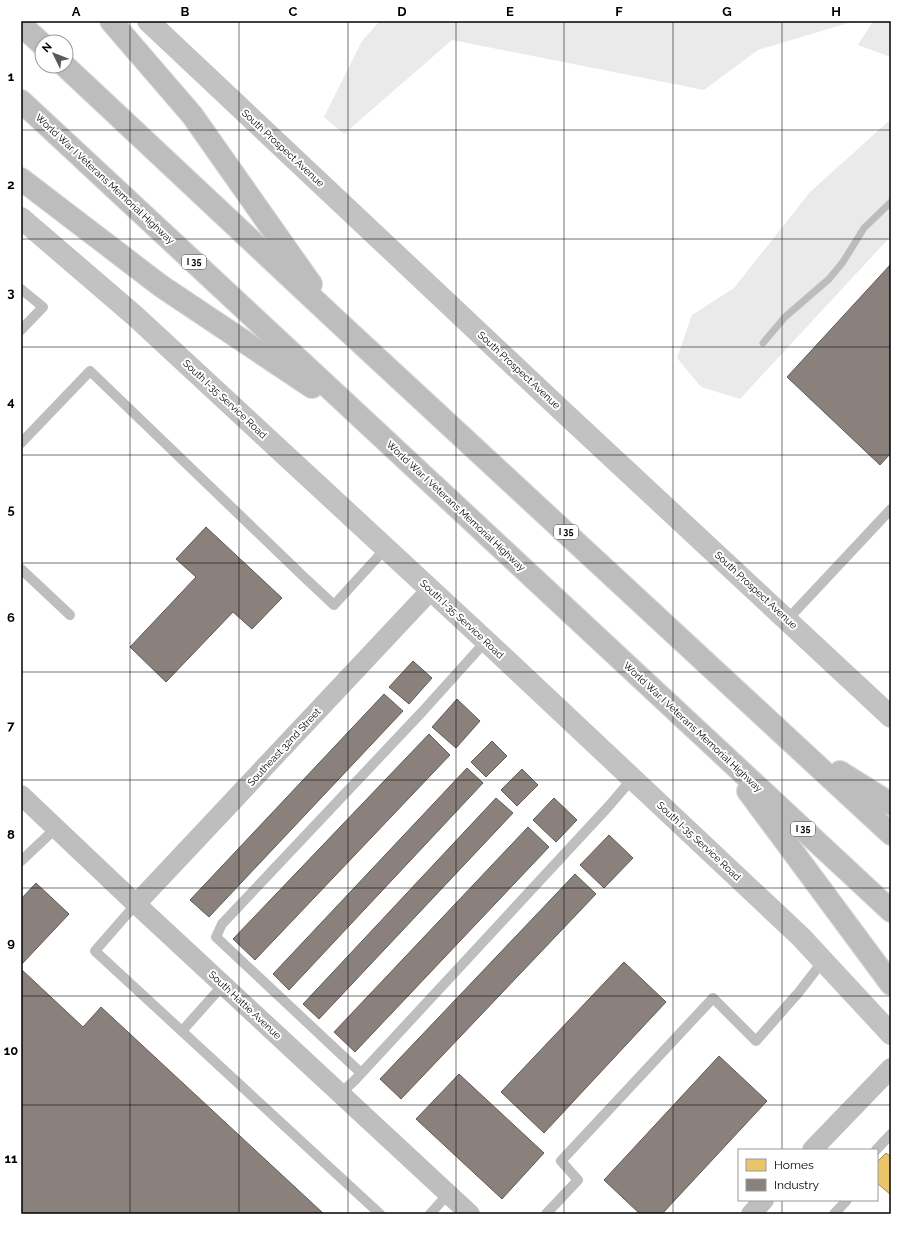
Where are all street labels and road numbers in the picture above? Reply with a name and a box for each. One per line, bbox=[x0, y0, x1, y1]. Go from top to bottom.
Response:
street label: South Prospect Avenue bbox=[240, 107, 326, 189]
street label: World War I Veterans Memorial Highway bbox=[33, 112, 177, 247]
road number: I 35 bbox=[182, 255, 206, 269]
street label: South Prospect Avenue bbox=[476, 329, 562, 411]
street label: South I-35 Service Road bbox=[181, 357, 269, 441]
street label: World War I Veterans Memorial Highway bbox=[384, 439, 528, 574]
road number: I 35 bbox=[554, 525, 578, 539]
street label: South Prospect Avenue bbox=[713, 549, 799, 631]
street label: South I-35 Service Road bbox=[418, 577, 506, 661]
street label: World War I Veterans Memorial Highway bbox=[621, 660, 765, 795]
street label: Southeast 32nd Street bbox=[245, 705, 323, 788]
street label: South I-35 Service Road bbox=[655, 799, 743, 883]
road number: I 35 bbox=[791, 822, 815, 836]
street label: South Hattie Avenue bbox=[207, 969, 283, 1041]

